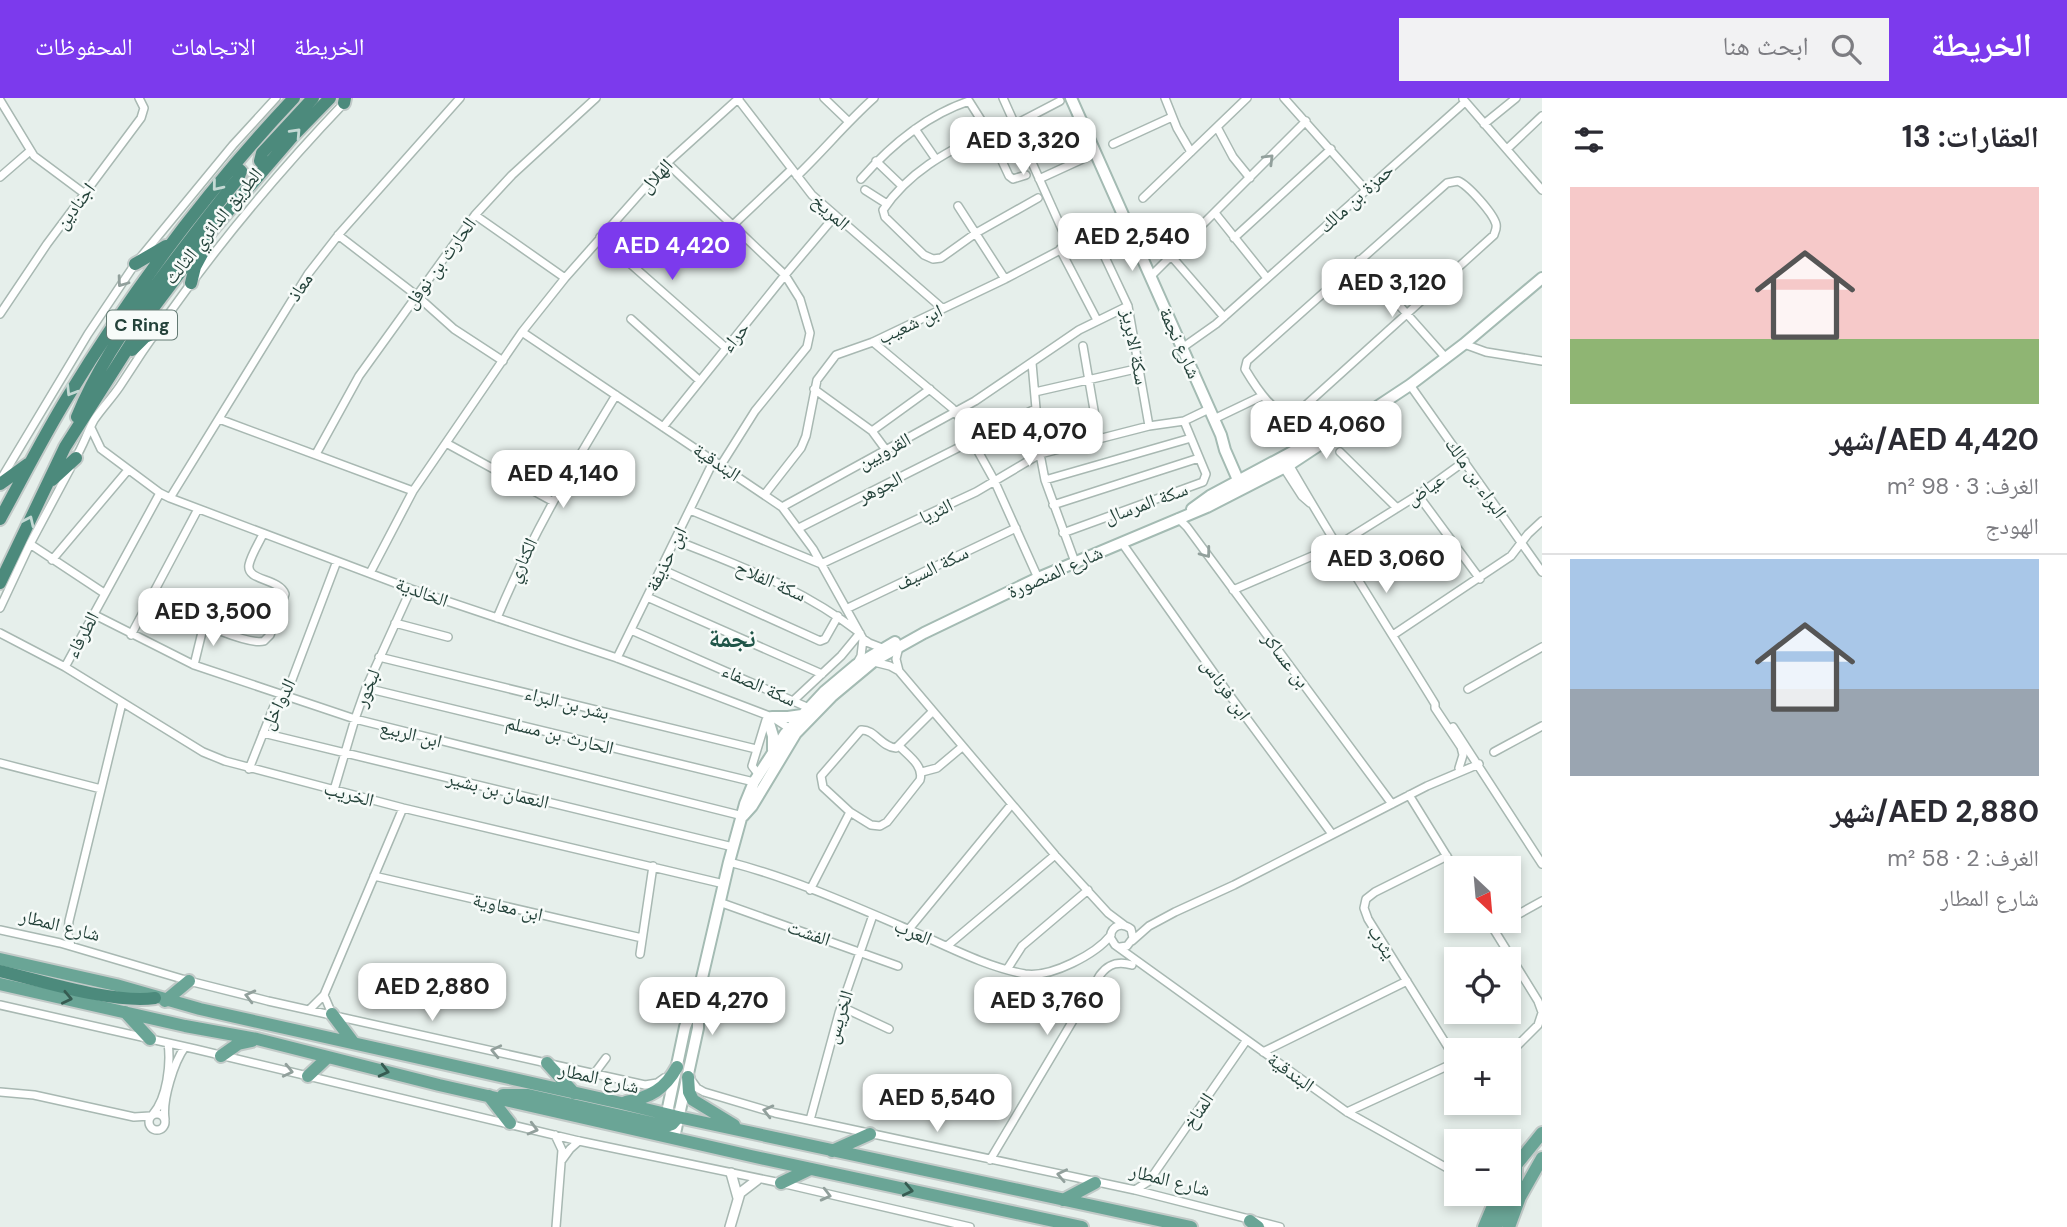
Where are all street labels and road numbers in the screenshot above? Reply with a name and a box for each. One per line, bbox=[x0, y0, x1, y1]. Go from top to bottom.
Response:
street label: الهلال bbox=[634, 153, 678, 199]
street label: حمزة بن مالك bbox=[1313, 157, 1399, 239]
street label: الطريق الدائري الثالث bbox=[158, 162, 270, 291]
street label: اجنادين bbox=[49, 178, 101, 234]
street label: المريخ bbox=[807, 188, 855, 236]
street label: الحارث بن نوفل bbox=[398, 212, 482, 314]
street label: معاذ bbox=[281, 268, 319, 306]
street label: ابن شعيب bbox=[874, 298, 946, 350]
street label: شارع نجمة bbox=[1153, 303, 1207, 383]
street label: سكة الابريز bbox=[1115, 306, 1155, 387]
road number: C Ring bbox=[107, 310, 177, 340]
street label: حراء bbox=[715, 316, 755, 358]
street label: القرويين bbox=[853, 427, 915, 475]
street label: البراء بن مالك bbox=[1439, 433, 1513, 523]
street label: البندقية bbox=[688, 437, 746, 487]
street label: الجوهر bbox=[852, 465, 907, 509]
street label: عياض bbox=[1401, 467, 1450, 511]
street label: سكة المرسال bbox=[1101, 476, 1191, 530]
street label: الثريا bbox=[915, 492, 957, 530]
street label: ابن حذيفة bbox=[640, 522, 692, 596]
street label: الكناري bbox=[501, 534, 546, 588]
street label: سكة السيف bbox=[891, 540, 973, 596]
street label: شارع المنصورة bbox=[1003, 540, 1107, 604]
street label: سكة الفلاح bbox=[732, 554, 810, 608]
street label: الخالدية bbox=[392, 571, 452, 613]
street label: الطرفاء bbox=[59, 607, 105, 663]
street label: بن عساكر bbox=[1256, 626, 1315, 693]
street label: ابن فرناس bbox=[1195, 653, 1257, 725]
street label: سكة الصفاء bbox=[718, 658, 800, 712]
street label: لبخور bbox=[348, 665, 386, 711]
street label: الدواخل bbox=[255, 674, 301, 734]
street label: بشر بن البراء bbox=[522, 680, 612, 726]
street label: الحارث بن مسلم bbox=[503, 710, 617, 760]
street label: ابن الربيع bbox=[377, 714, 445, 754]
street label: النعمان بن بشير bbox=[443, 765, 552, 815]
street label: الخريب bbox=[321, 775, 377, 813]
street label: ابن معاوية bbox=[470, 887, 546, 927]
street label: شارع المطار bbox=[16, 903, 103, 947]
street label: العرب bbox=[890, 913, 936, 951]
street label: الفشت bbox=[784, 914, 834, 952]
street label: يثرب bbox=[1362, 920, 1402, 964]
street label: الخريس bbox=[819, 987, 859, 1047]
street label: البندقية bbox=[1263, 1047, 1319, 1097]
street label: شارع المطار bbox=[555, 1056, 642, 1099]
street label: المناخ bbox=[1177, 1088, 1219, 1134]
street label: شارع المطار bbox=[1126, 1158, 1213, 1202]

